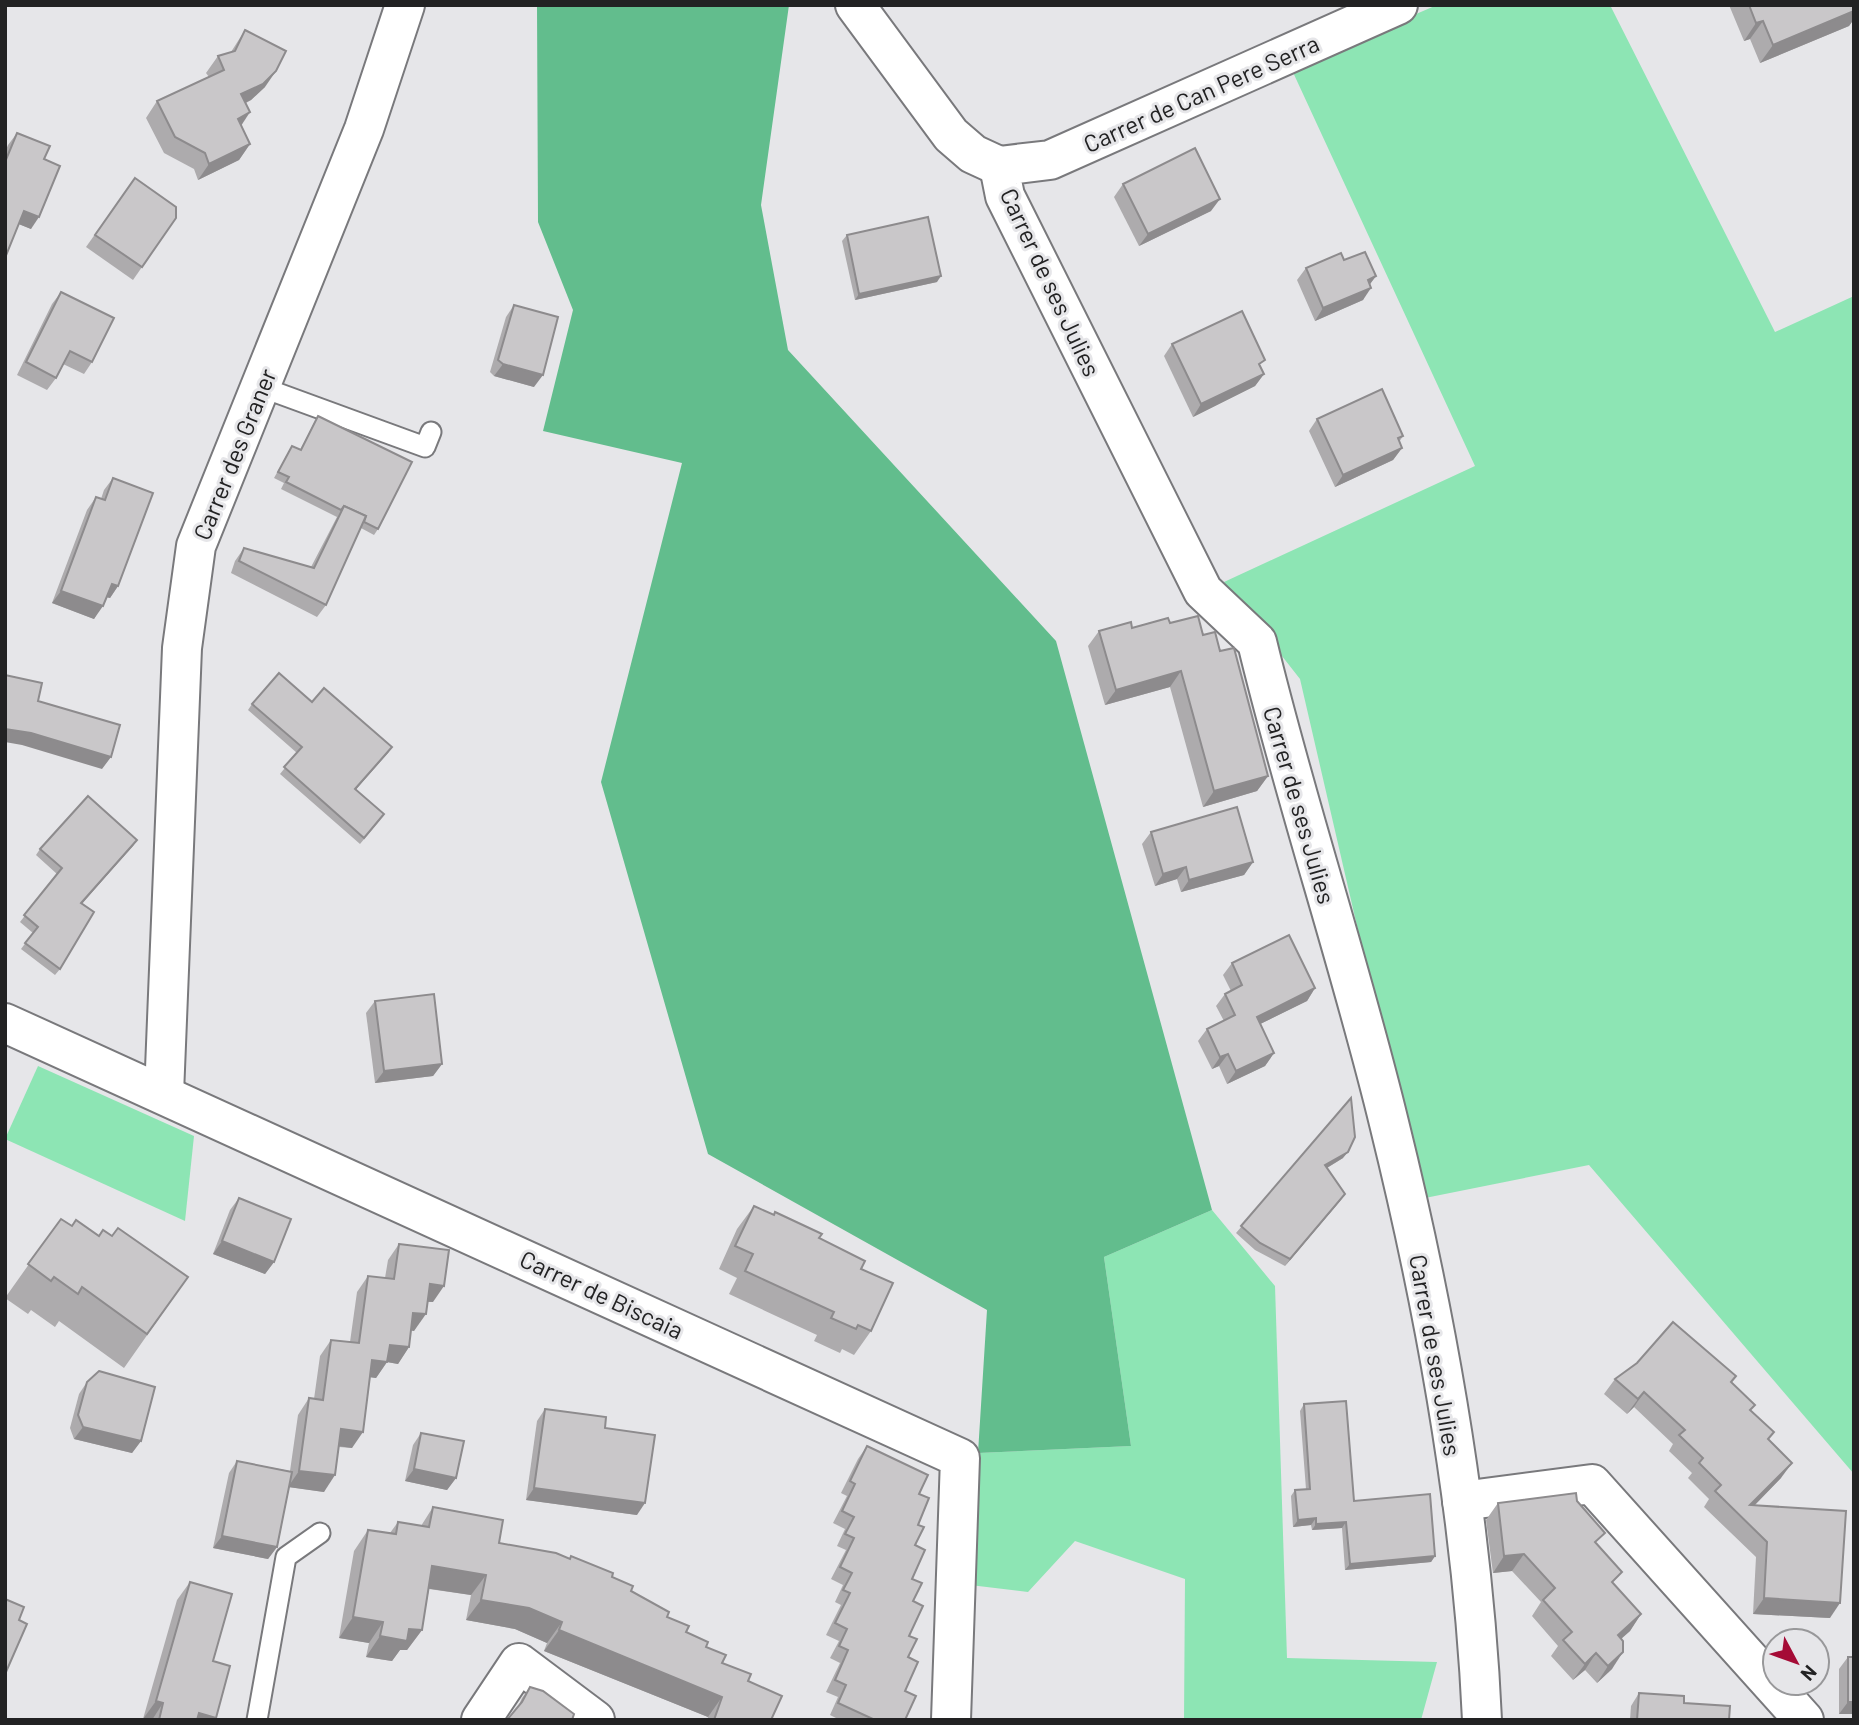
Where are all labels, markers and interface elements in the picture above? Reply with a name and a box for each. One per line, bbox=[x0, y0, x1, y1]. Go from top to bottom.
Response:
street label: Carrer de Can Pere Serra bbox=[1079, 28, 1323, 158]
street label: Carrer de ses Julies bbox=[995, 183, 1107, 381]
street label: Carrer des Graner bbox=[186, 364, 282, 544]
street label: Carrer de ses Julies bbox=[1258, 703, 1342, 907]
street label: Carrer de Biscaia bbox=[516, 1243, 688, 1345]
street label: Carrer de ses Julies bbox=[1404, 1252, 1468, 1458]
north arrow bbox=[1761, 1627, 1831, 1697]
text: N bbox=[1796, 1661, 1822, 1686]

